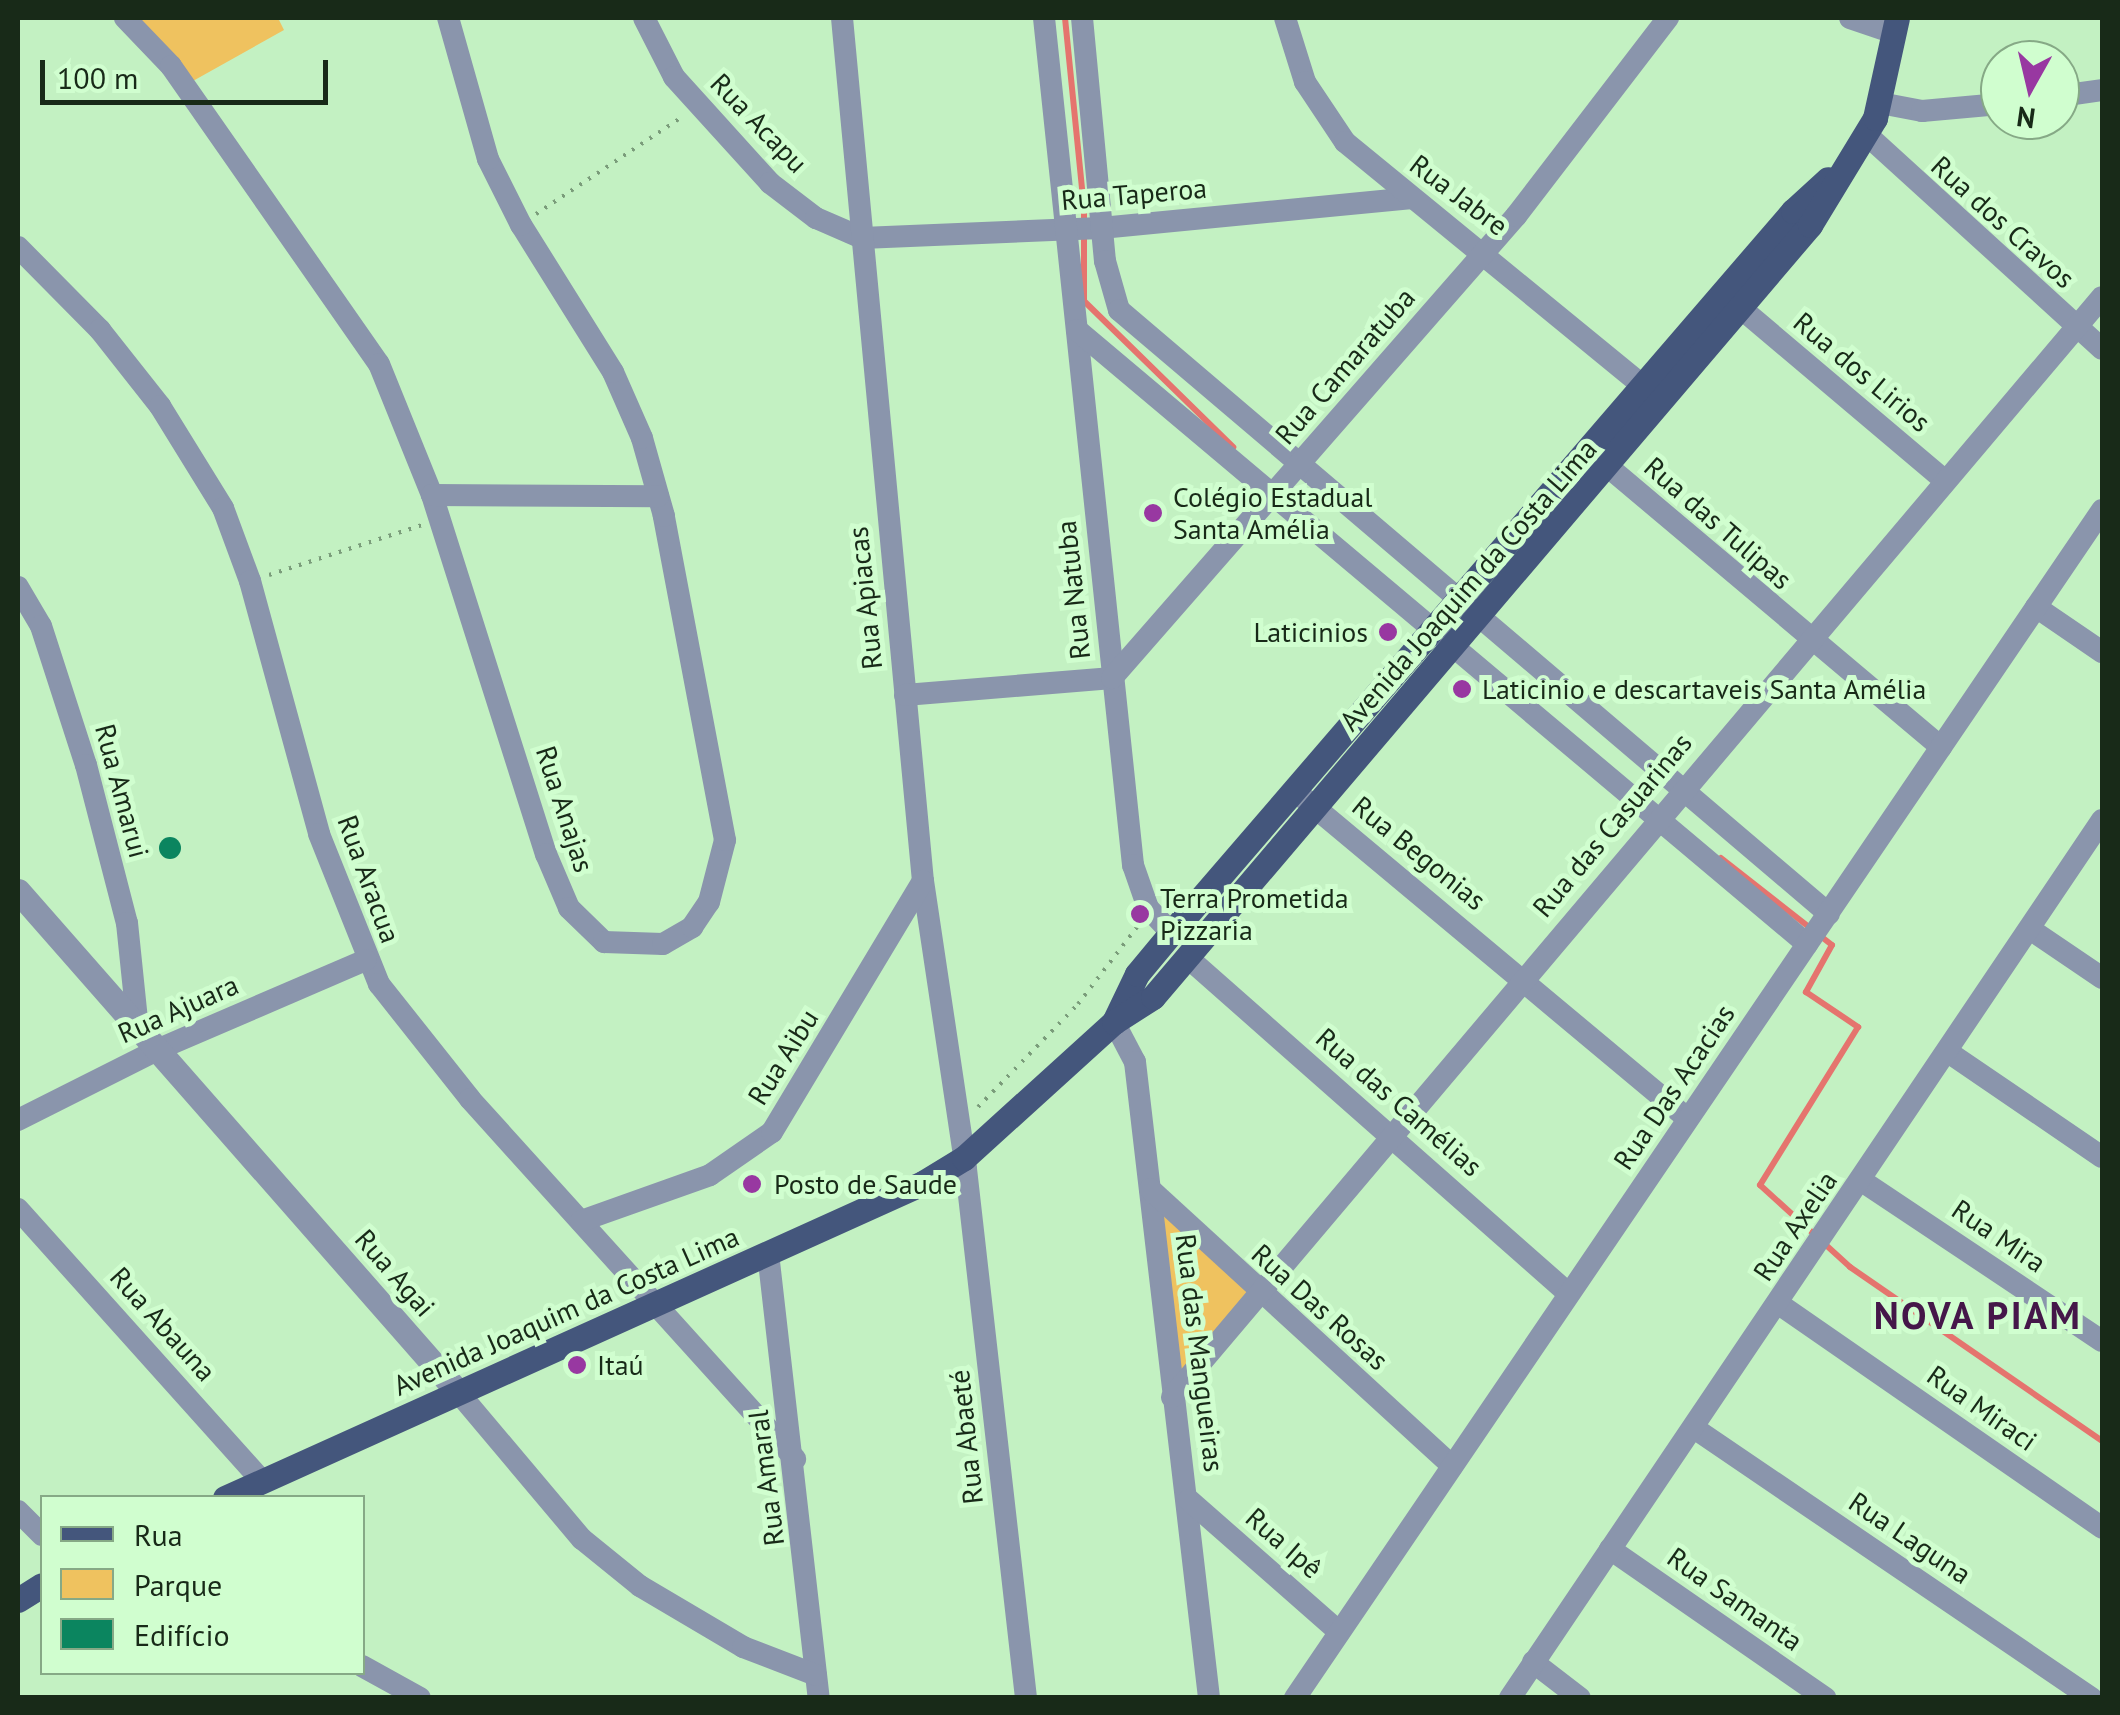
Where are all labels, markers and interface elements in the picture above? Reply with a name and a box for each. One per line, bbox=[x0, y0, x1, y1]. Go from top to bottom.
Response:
scale bar bbox=[45, 40, 332, 102]
north arrow bbox=[1980, 40, 2080, 140]
text: 100 m bbox=[57, 58, 138, 97]
street label: Rua Acapu bbox=[703, 66, 815, 180]
text: N bbox=[2014, 99, 2038, 138]
street label: Rua Jabre bbox=[1403, 147, 1515, 243]
street label: Rua dos Cravos bbox=[1924, 149, 2082, 295]
street label: Rua Taperoa bbox=[1059, 171, 1209, 217]
street label: Rua Camaratuba bbox=[1268, 281, 1422, 451]
street label: Rua dos Lirios bbox=[1787, 305, 1937, 439]
street label: Avenida Joaquim da Costa Lima bbox=[1332, 433, 1604, 737]
street label: Rua das Tulipas bbox=[1637, 450, 1799, 596]
place label: Colégio Estadual Santa Amélia bbox=[1173, 480, 1373, 546]
marker: Colégio Estadual Santa Amélia bbox=[1142, 502, 1164, 524]
street label: Rua Natuba bbox=[1049, 519, 1097, 661]
street label: Rua Apiacas bbox=[841, 525, 889, 671]
place label: Laticinios bbox=[1253, 615, 1368, 649]
marker: Laticinios bbox=[1377, 621, 1399, 643]
place label: Laticinio e descartaveis Santa Amélia bbox=[1482, 672, 1927, 706]
marker: Laticinio e descartaveis Santa Amélia bbox=[1451, 678, 1473, 700]
street label: Rua Amarui bbox=[88, 720, 156, 862]
street label: Rua das Casuarinas bbox=[1525, 726, 1699, 924]
street label: Rua Anajas bbox=[529, 741, 601, 877]
street label: Rua Begonias bbox=[1346, 789, 1492, 917]
street label: Rua Aracua bbox=[330, 810, 408, 948]
place label: Terra Prometida Pizzaria bbox=[1160, 881, 1349, 947]
marker: Terra Prometida Pizzaria bbox=[1129, 903, 1151, 925]
street label: Rua Ajuara bbox=[112, 967, 244, 1051]
street label: Rua Das Acacias bbox=[1606, 998, 1742, 1176]
street label: Rua Aibu bbox=[740, 1003, 826, 1111]
street label: Rua das Camélias bbox=[1309, 1021, 1489, 1183]
street label: Rua Axelia bbox=[1746, 1164, 1844, 1288]
place label: Posto de Saude bbox=[774, 1167, 957, 1201]
marker: Posto de Saude bbox=[739, 1171, 765, 1197]
street label: Rua Mira bbox=[1946, 1192, 2052, 1280]
street label: Avenida Joaquim da Costa Lima bbox=[388, 1219, 744, 1403]
street label: Rua Agai bbox=[348, 1222, 442, 1324]
street label: Rua das Mangueiras bbox=[1169, 1232, 1231, 1474]
street label: Rua Das Rosas bbox=[1245, 1237, 1395, 1377]
street label: Rua Abauna bbox=[103, 1260, 223, 1388]
district label: NOVA PIAM bbox=[1873, 1292, 2083, 1338]
place label: Itaú bbox=[597, 1348, 644, 1382]
marker: Itaú bbox=[566, 1354, 588, 1376]
street label: Rua Miraci bbox=[1921, 1358, 2043, 1458]
street label: Rua Abaeté bbox=[942, 1368, 990, 1506]
street label: Rua Amaral bbox=[741, 1408, 791, 1548]
street label: Rua Laguna bbox=[1843, 1485, 1977, 1591]
legend bbox=[40, 1495, 365, 1675]
street label: Rua Ipê bbox=[1239, 1501, 1329, 1585]
text: Rua bbox=[134, 1515, 183, 1554]
street label: Rua Samanta bbox=[1661, 1540, 1809, 1658]
text: Parque bbox=[134, 1565, 222, 1604]
text: Edifício bbox=[134, 1615, 230, 1654]

